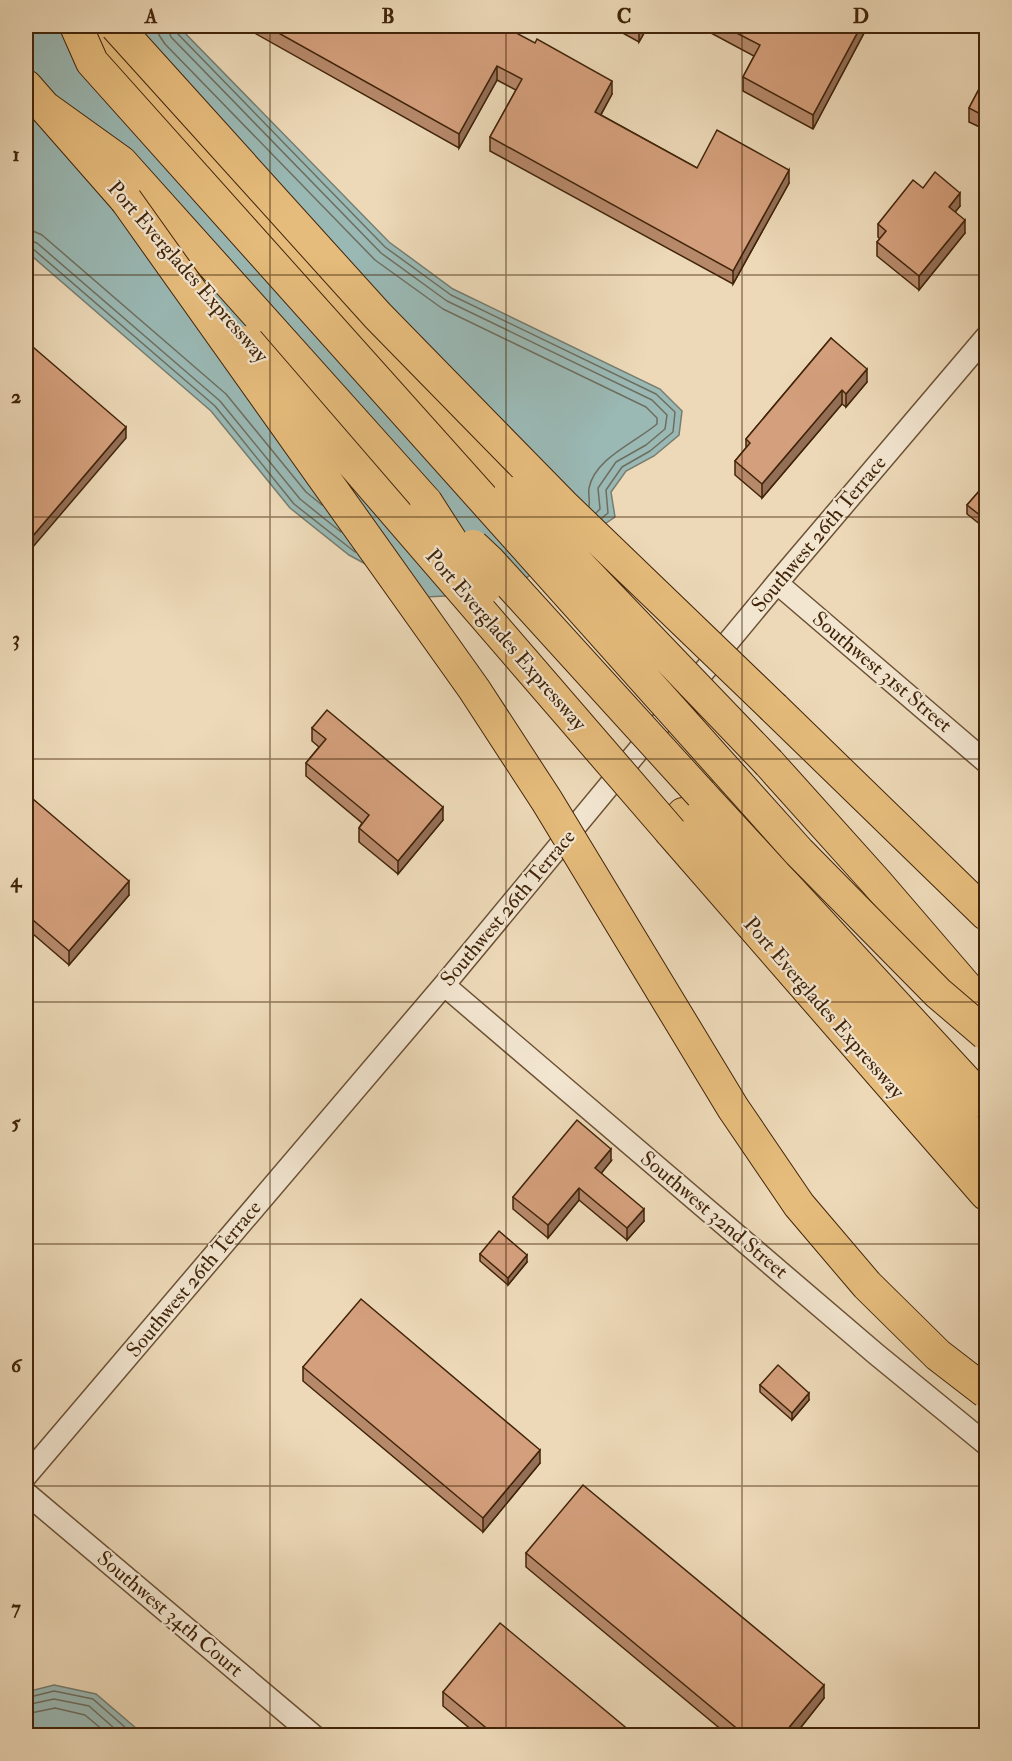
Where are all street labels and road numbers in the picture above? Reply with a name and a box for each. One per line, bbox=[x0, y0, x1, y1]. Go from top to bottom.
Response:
street label: Port Everglades Expressway bbox=[102, 175, 275, 369]
street label: Southwest 26th Terrace bbox=[745, 450, 893, 618]
street label: Port Everglades Expressway bbox=[420, 543, 593, 737]
street label: Southwest 31st Street bbox=[806, 605, 958, 739]
street label: Southwest 26th Terrace bbox=[434, 824, 582, 992]
street label: Port Everglades Expressway bbox=[738, 911, 911, 1105]
street label: Southwest 32nd Street bbox=[634, 1145, 794, 1285]
street label: Southwest 26th Terrace bbox=[120, 1195, 268, 1363]
street label: Southwest 34th Court bbox=[91, 1545, 249, 1683]

